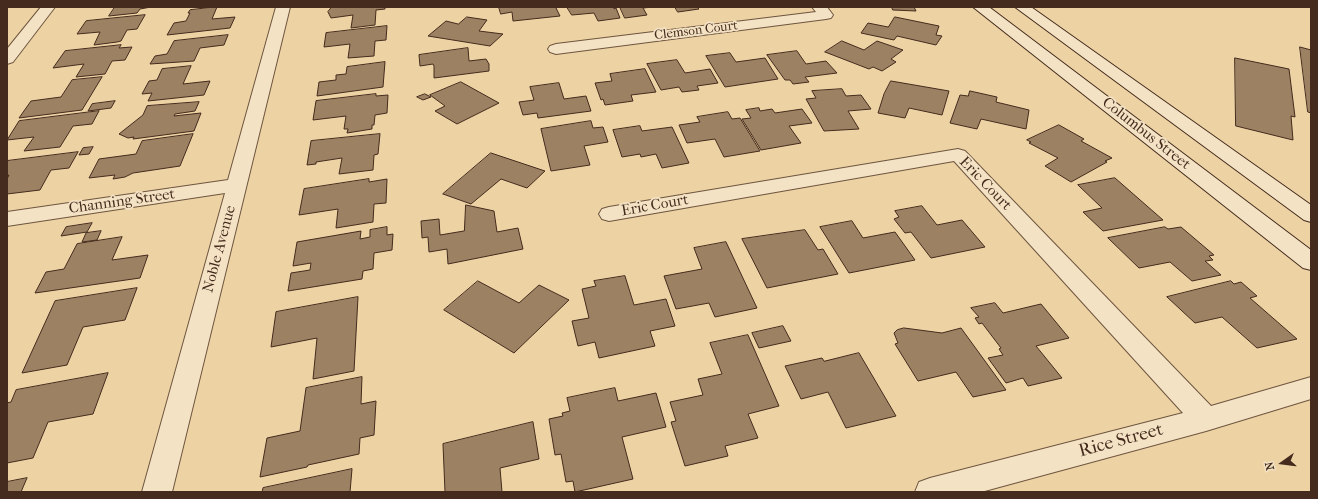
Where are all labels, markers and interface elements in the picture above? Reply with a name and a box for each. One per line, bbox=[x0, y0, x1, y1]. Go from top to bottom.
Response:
street label: Clemson Court bbox=[653, 18, 739, 44]
street label: Columbus Street bbox=[1098, 94, 1194, 174]
street label: Eric Court bbox=[955, 153, 1015, 215]
street label: Channing Street bbox=[68, 186, 176, 218]
street label: Eric Court bbox=[620, 191, 690, 221]
street label: Noble Avenue bbox=[200, 203, 240, 295]
street label: Rice Street bbox=[1076, 419, 1166, 463]
north arrow bbox=[1262, 443, 1302, 483]
text: N bbox=[1263, 460, 1277, 472]

